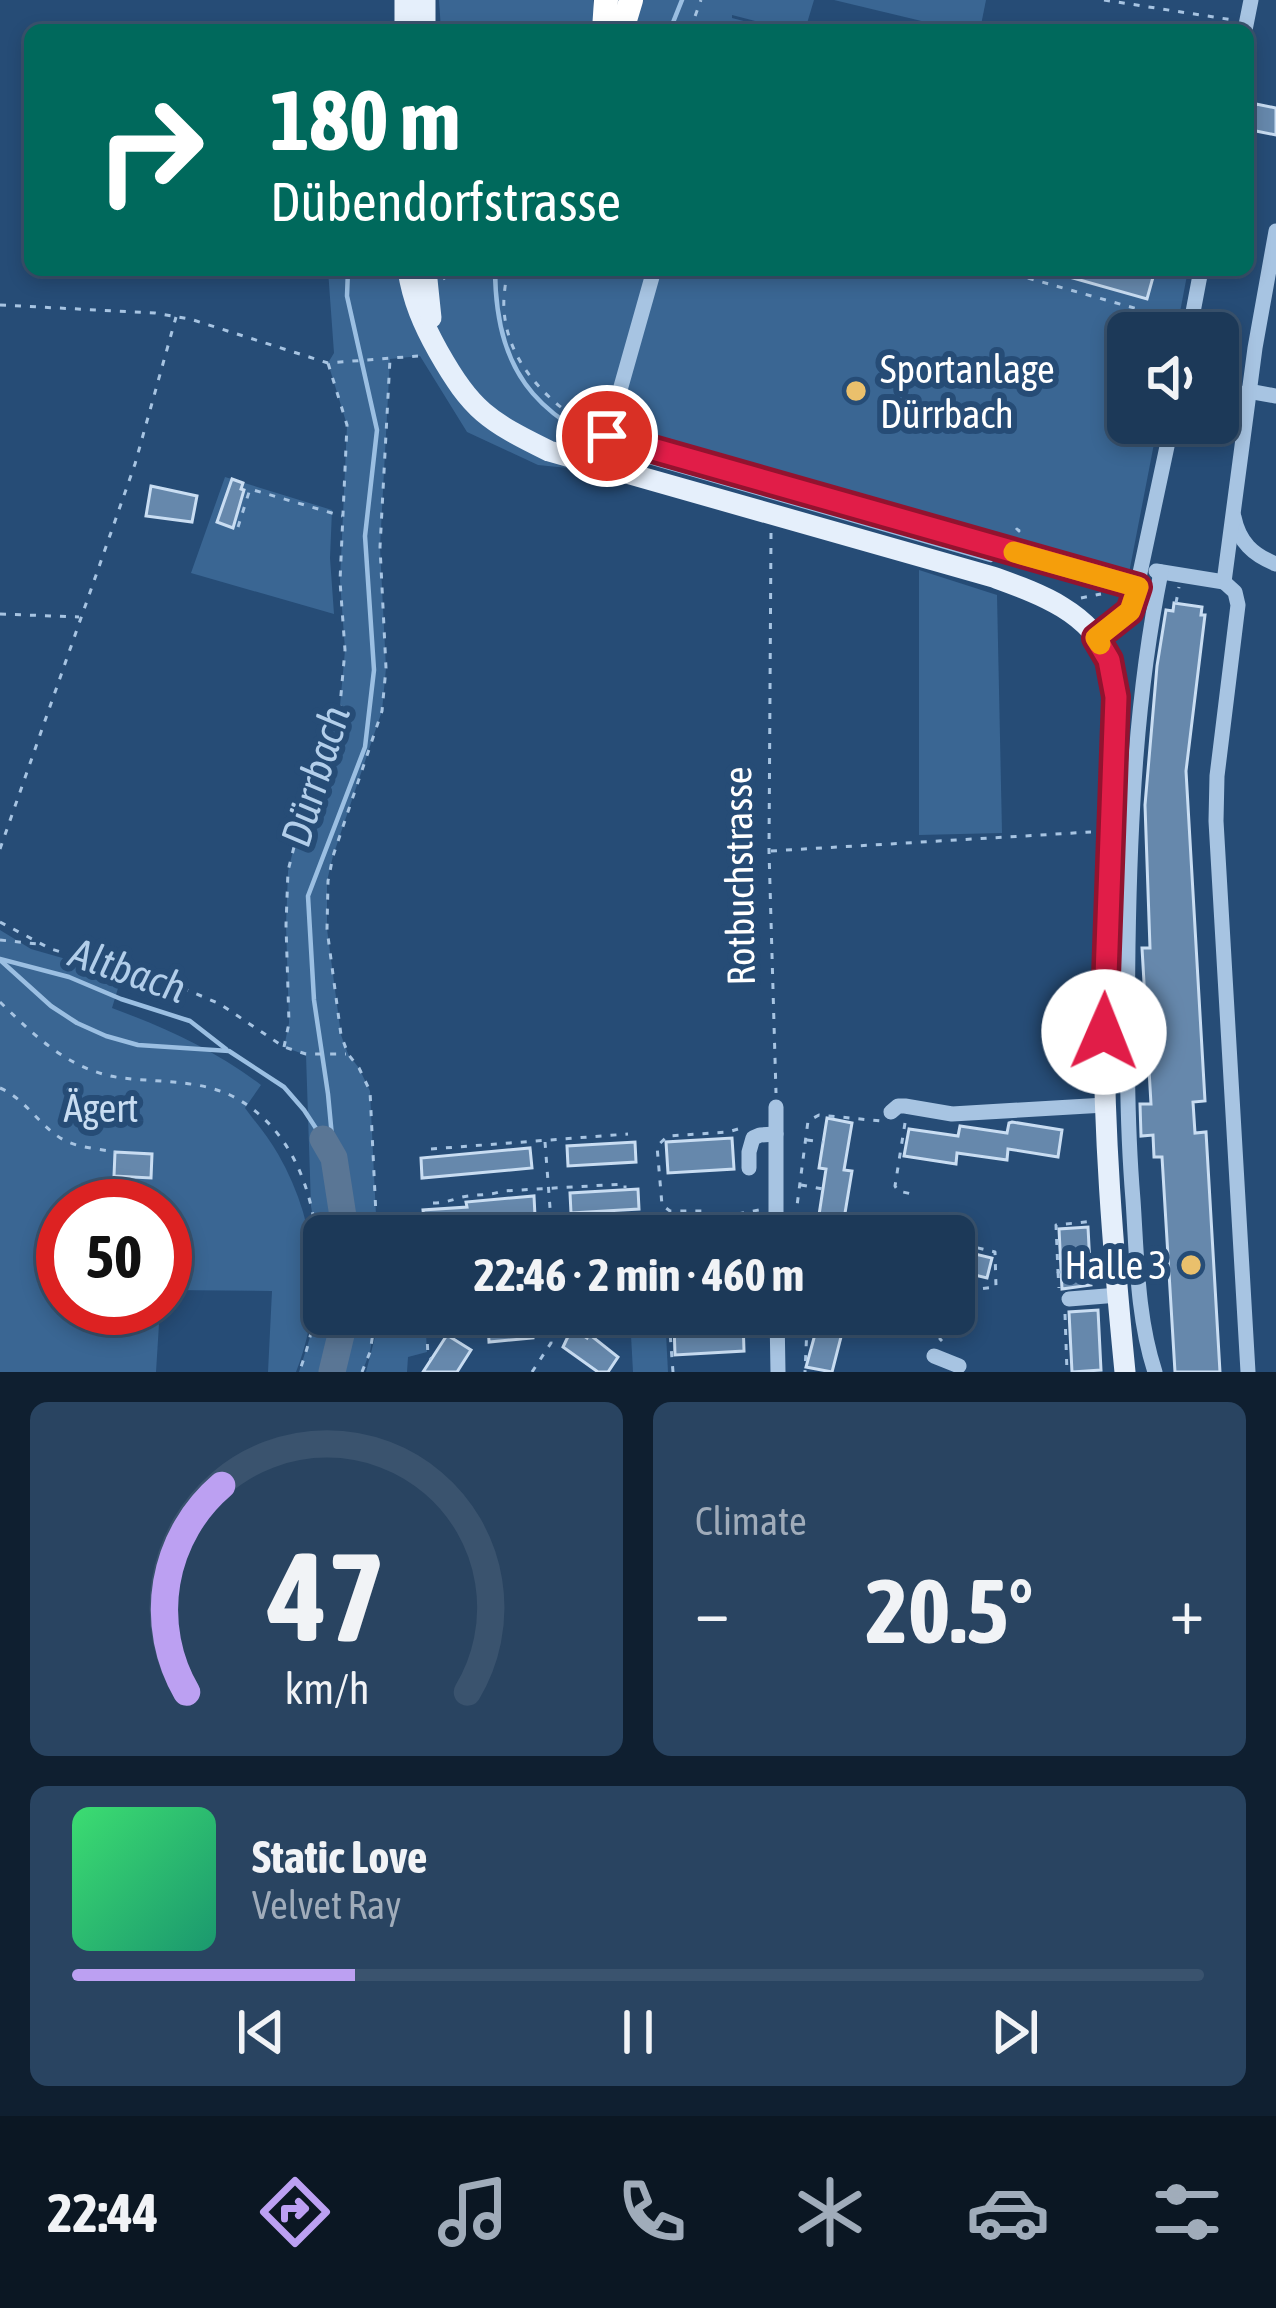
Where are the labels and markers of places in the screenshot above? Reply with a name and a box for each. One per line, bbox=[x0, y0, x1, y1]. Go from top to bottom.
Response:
place label: Sportanlage Dürrbach bbox=[880, 347, 1055, 436]
marker: Sportanlage Dürrbach bbox=[843, 378, 869, 404]
pin bbox=[556, 385, 658, 487]
place label: Halle 3 bbox=[1065, 1243, 1167, 1287]
marker: Halle 3 bbox=[1178, 1252, 1204, 1278]

